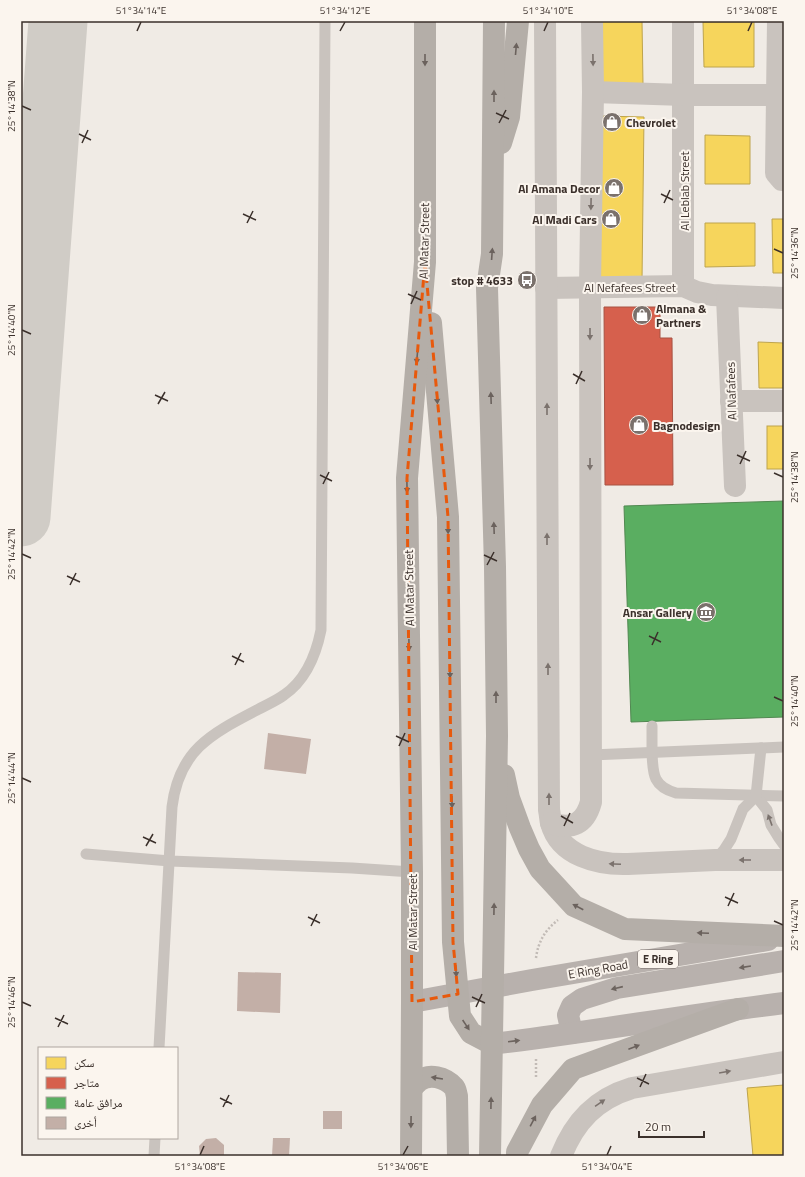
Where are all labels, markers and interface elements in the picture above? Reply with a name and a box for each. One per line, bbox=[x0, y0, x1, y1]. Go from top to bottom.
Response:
text: 51°34'14"E bbox=[116, 3, 167, 18]
text: 51°34'12"E bbox=[320, 3, 371, 18]
text: 51°34'10"E bbox=[523, 3, 574, 18]
text: 51°34'08"E bbox=[727, 3, 778, 18]
one-way arrow bbox=[512, 42, 519, 55]
one-way arrow bbox=[422, 54, 428, 67]
one-way arrow bbox=[589, 54, 596, 66]
text: 25°14'38"N bbox=[4, 80, 19, 132]
one-way arrow bbox=[491, 89, 497, 102]
shop icon: Chevrolet bbox=[601, 111, 623, 133]
place label: Chevrolet bbox=[626, 113, 676, 132]
street label: Al Leblab Street bbox=[675, 151, 694, 231]
shop icon: Al Amana Decor bbox=[603, 177, 625, 199]
place label: Al Amana Decor bbox=[518, 179, 601, 198]
one-way arrow bbox=[588, 198, 594, 211]
street label: Al Matar Street bbox=[414, 202, 434, 279]
shop icon: Al Madi Cars bbox=[600, 208, 622, 230]
place label: Al Madi Cars bbox=[532, 210, 597, 229]
text: 25°14'36"N bbox=[787, 227, 802, 279]
one-way arrow bbox=[489, 248, 495, 260]
bus stop icon: stop # 4633 bbox=[516, 269, 538, 291]
place label: stop # 4633 bbox=[451, 271, 513, 290]
street label: Al Nefafees Street bbox=[584, 278, 677, 297]
place label: Almana & Partners bbox=[656, 299, 707, 332]
text: 25°14'40"N bbox=[4, 304, 19, 356]
shop icon: Almana & Partners bbox=[631, 304, 653, 326]
one-way arrow bbox=[587, 328, 593, 341]
one-way arrow bbox=[414, 352, 421, 364]
street label: Al Nafafees bbox=[720, 361, 742, 420]
one-way arrow bbox=[434, 392, 441, 404]
one-way arrow bbox=[487, 392, 494, 404]
one-way arrow bbox=[544, 402, 550, 415]
shop icon: Bagnodesign bbox=[628, 414, 650, 436]
place label: Bagnodesign bbox=[653, 416, 720, 435]
text: 25°14'38"N bbox=[787, 451, 802, 503]
one-way arrow bbox=[587, 458, 593, 471]
one-way arrow bbox=[404, 481, 410, 494]
one-way arrow bbox=[491, 521, 497, 534]
one-way arrow bbox=[445, 522, 451, 535]
text: 25°14'42"N bbox=[4, 528, 19, 580]
one-way arrow bbox=[544, 532, 550, 545]
street label: Al Matar Street bbox=[399, 549, 419, 626]
museum icon: Ansar Gallery bbox=[695, 601, 717, 623]
place label: Ansar Gallery bbox=[623, 603, 692, 622]
one-way arrow bbox=[406, 639, 412, 652]
one-way arrow bbox=[545, 662, 551, 675]
one-way arrow bbox=[447, 666, 453, 679]
text: 25°14'40"N bbox=[787, 675, 802, 727]
one-way arrow bbox=[493, 690, 499, 703]
text: 25°14'44"N bbox=[4, 752, 19, 804]
one-way arrow bbox=[546, 792, 552, 805]
one-way arrow bbox=[448, 796, 455, 808]
one-way arrow bbox=[767, 814, 773, 826]
one-way arrow bbox=[738, 857, 751, 863]
one-way arrow bbox=[609, 861, 621, 868]
street label: Al Matar Street bbox=[403, 873, 422, 950]
text: 25°14'42"N bbox=[787, 899, 802, 951]
one-way arrow bbox=[491, 902, 497, 915]
one-way arrow bbox=[572, 904, 584, 911]
one-way arrow bbox=[697, 929, 709, 936]
road number: E Ring bbox=[638, 950, 678, 968]
street label: E Ring Road bbox=[567, 954, 629, 984]
one-way arrow bbox=[739, 964, 752, 970]
one-way arrow bbox=[452, 965, 459, 977]
text: 25°14'46"N bbox=[4, 976, 19, 1028]
one-way arrow bbox=[611, 985, 623, 991]
one-way arrow bbox=[462, 1020, 470, 1030]
one-way arrow bbox=[508, 1038, 520, 1044]
one-way arrow bbox=[628, 1043, 640, 1049]
legend bbox=[38, 1047, 178, 1139]
text: سكن bbox=[74, 1053, 95, 1072]
one-way arrow bbox=[719, 1069, 731, 1075]
text: متاجر bbox=[73, 1073, 99, 1092]
one-way arrow bbox=[431, 1075, 443, 1081]
text: مرافق عامة bbox=[74, 1093, 123, 1112]
one-way arrow bbox=[488, 1096, 494, 1109]
one-way arrow bbox=[595, 1099, 605, 1107]
text: أخرى bbox=[74, 1113, 97, 1132]
scale bar bbox=[639, 1113, 704, 1139]
one-way arrow bbox=[530, 1115, 537, 1127]
one-way arrow bbox=[408, 1116, 415, 1128]
text: 20 m bbox=[645, 1117, 671, 1136]
text: 51°34'08"E bbox=[175, 1159, 226, 1174]
text: 51°34'06"E bbox=[378, 1159, 429, 1174]
text: 51°34'04"E bbox=[582, 1159, 633, 1174]

